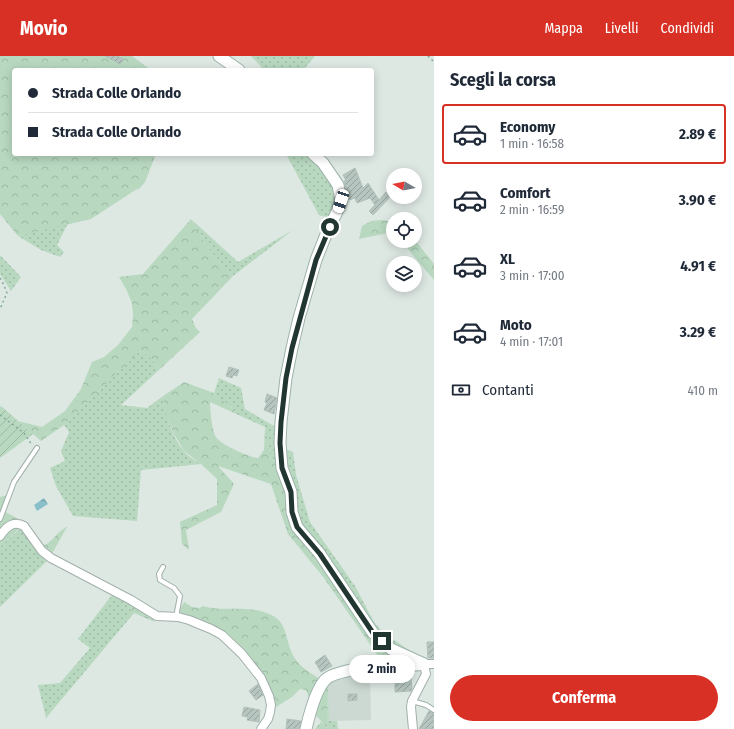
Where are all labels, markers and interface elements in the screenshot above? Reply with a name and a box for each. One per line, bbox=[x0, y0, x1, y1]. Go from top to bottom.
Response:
text: Movio bbox=[20, 17, 68, 40]
text: Mappa bbox=[544, 20, 583, 37]
text: Livelli bbox=[605, 20, 639, 37]
text: Condividi bbox=[661, 20, 714, 37]
text: Scegli la corsa bbox=[450, 69, 556, 91]
text: Strada Colle Orlando bbox=[52, 84, 181, 102]
icon: car bbox=[452, 116, 488, 152]
text: Economy bbox=[500, 118, 555, 136]
text: Strada Colle Orlando bbox=[52, 123, 181, 141]
text: 2.89 € bbox=[679, 125, 716, 143]
text: 1 min · 16:58 bbox=[500, 136, 564, 151]
north arrow bbox=[386, 168, 422, 204]
map controls bbox=[386, 168, 422, 292]
icon: car bbox=[452, 182, 488, 218]
text: Comfort bbox=[500, 184, 551, 202]
car bbox=[332, 188, 350, 214]
text: 3.90 € bbox=[679, 191, 716, 209]
text: 2 min · 16:59 bbox=[500, 202, 564, 217]
button: locate bbox=[386, 212, 422, 248]
route start bbox=[321, 218, 339, 236]
icon: car bbox=[452, 248, 488, 284]
text: XL bbox=[500, 250, 515, 268]
button: layers bbox=[386, 256, 422, 292]
text: 4.91 € bbox=[680, 257, 716, 275]
text: 3 min · 17:00 bbox=[500, 268, 565, 283]
icon: car bbox=[452, 314, 488, 350]
text: Moto bbox=[500, 316, 532, 334]
text: 3.29 € bbox=[680, 323, 716, 341]
text: 4 min · 17:01 bbox=[500, 334, 563, 349]
icon: cash bbox=[450, 379, 472, 401]
text: Contanti bbox=[482, 381, 534, 399]
text: 410 m bbox=[688, 383, 718, 398]
route end bbox=[373, 632, 391, 650]
callout: 2 min bbox=[349, 655, 415, 683]
text: 2 min bbox=[368, 661, 396, 676]
button: Conferma bbox=[450, 675, 718, 721]

